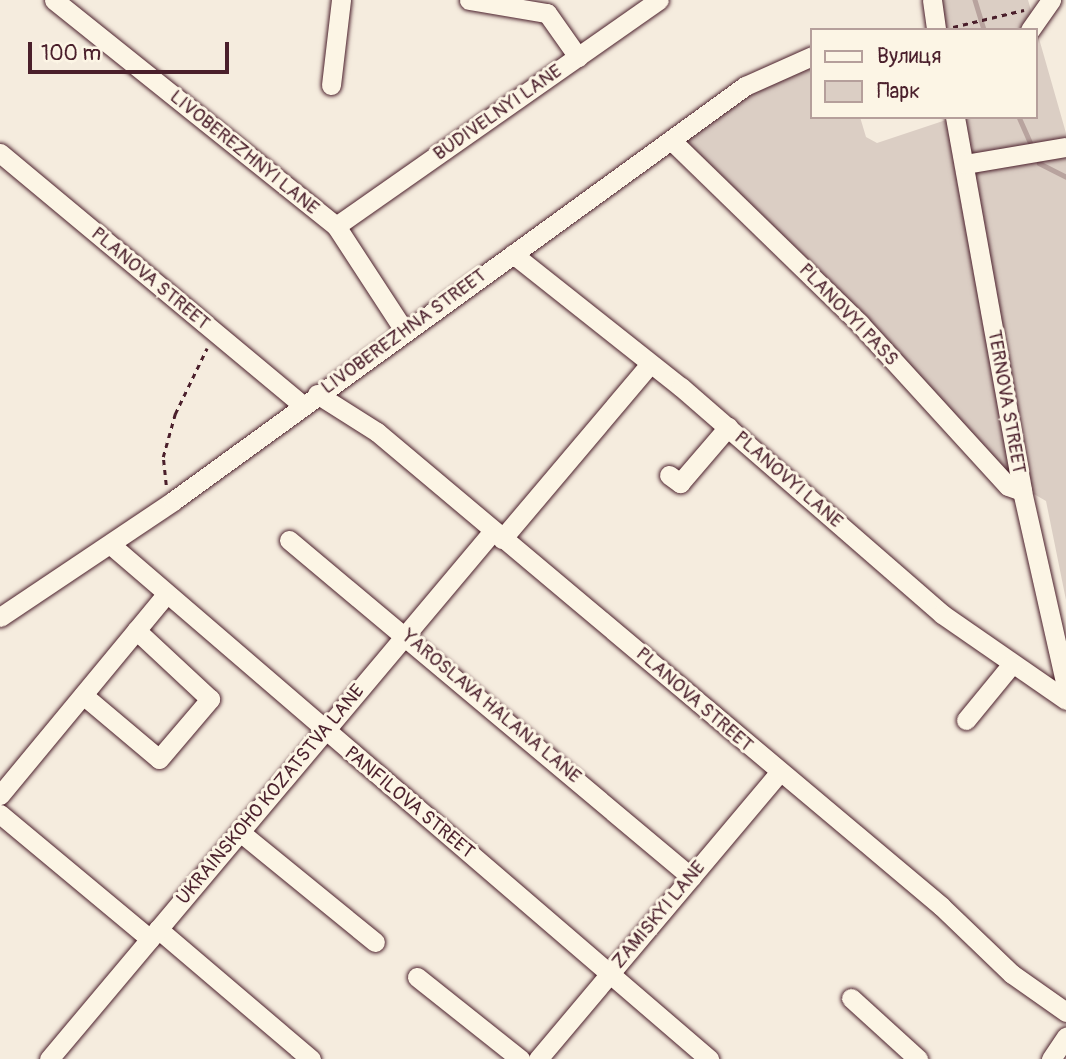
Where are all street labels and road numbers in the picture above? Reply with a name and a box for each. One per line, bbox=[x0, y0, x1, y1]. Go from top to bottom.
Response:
street label: BUDIVELNYI LANE bbox=[429, 60, 567, 166]
street label: LIVOBEREZHNYI LANE bbox=[165, 86, 323, 220]
street label: PLANOVA STREET bbox=[86, 223, 214, 335]
street label: PLANOVYI PASS bbox=[794, 259, 902, 371]
street label: LIVOBEREZHNA STREET bbox=[317, 265, 491, 399]
street label: TERNOVA STREET bbox=[982, 328, 1030, 476]
street label: PLANOVYI LANE bbox=[729, 427, 847, 533]
street label: YAROSLAVA HALANA LANE bbox=[397, 625, 585, 789]
street label: PLANOVA STREET bbox=[631, 643, 757, 757]
street label: UKRAINSKOHO KOZATSTVA LANE bbox=[172, 680, 370, 910]
street label: PANFILOVA STREET bbox=[339, 742, 479, 864]
street label: ZAMISKYI LANE bbox=[607, 857, 711, 973]

